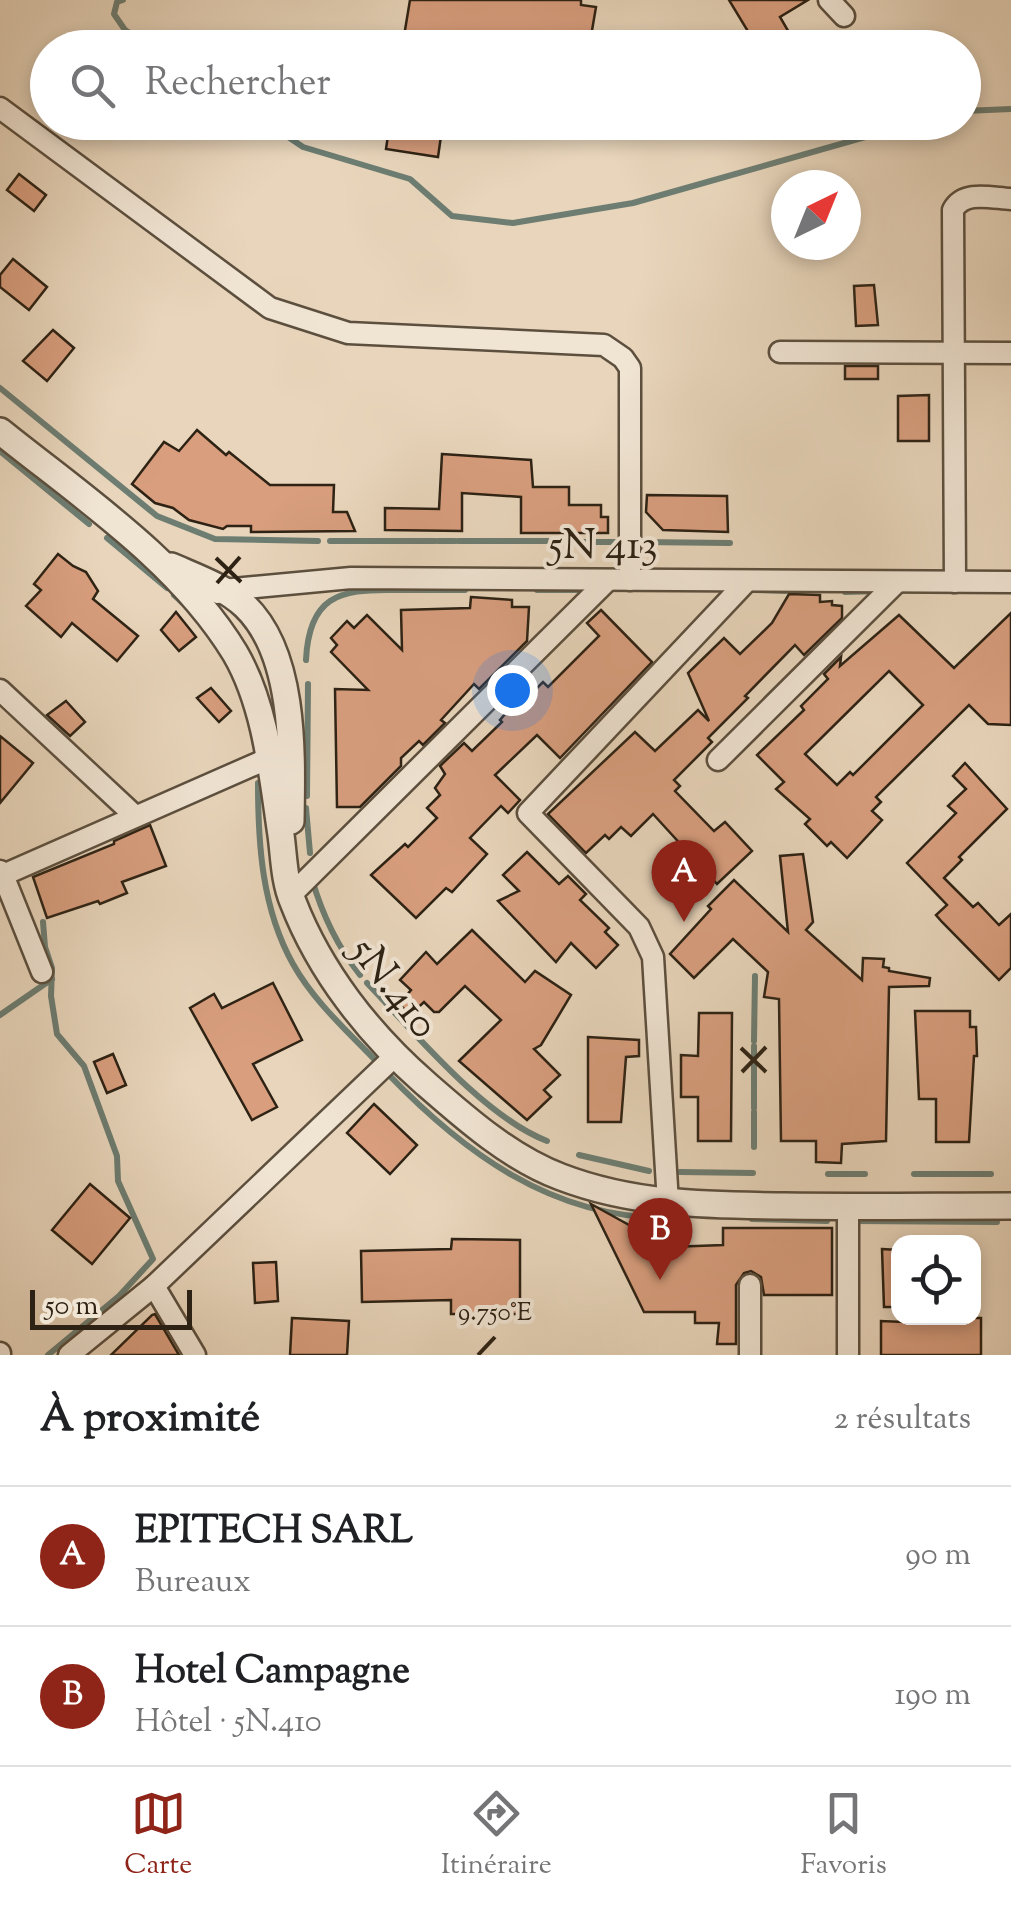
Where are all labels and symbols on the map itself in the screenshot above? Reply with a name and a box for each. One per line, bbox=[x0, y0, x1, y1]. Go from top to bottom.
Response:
north arrow bbox=[771, 170, 861, 260]
street label: 5N 413 bbox=[546, 518, 658, 578]
your location bbox=[487, 665, 538, 716]
pin: A bbox=[652, 840, 716, 922]
street label: 5N.410 bbox=[332, 924, 451, 1053]
pin: B bbox=[628, 1198, 692, 1280]
scale bar bbox=[30, 1285, 192, 1330]
text: 9.750°E bbox=[458, 1296, 532, 1332]

